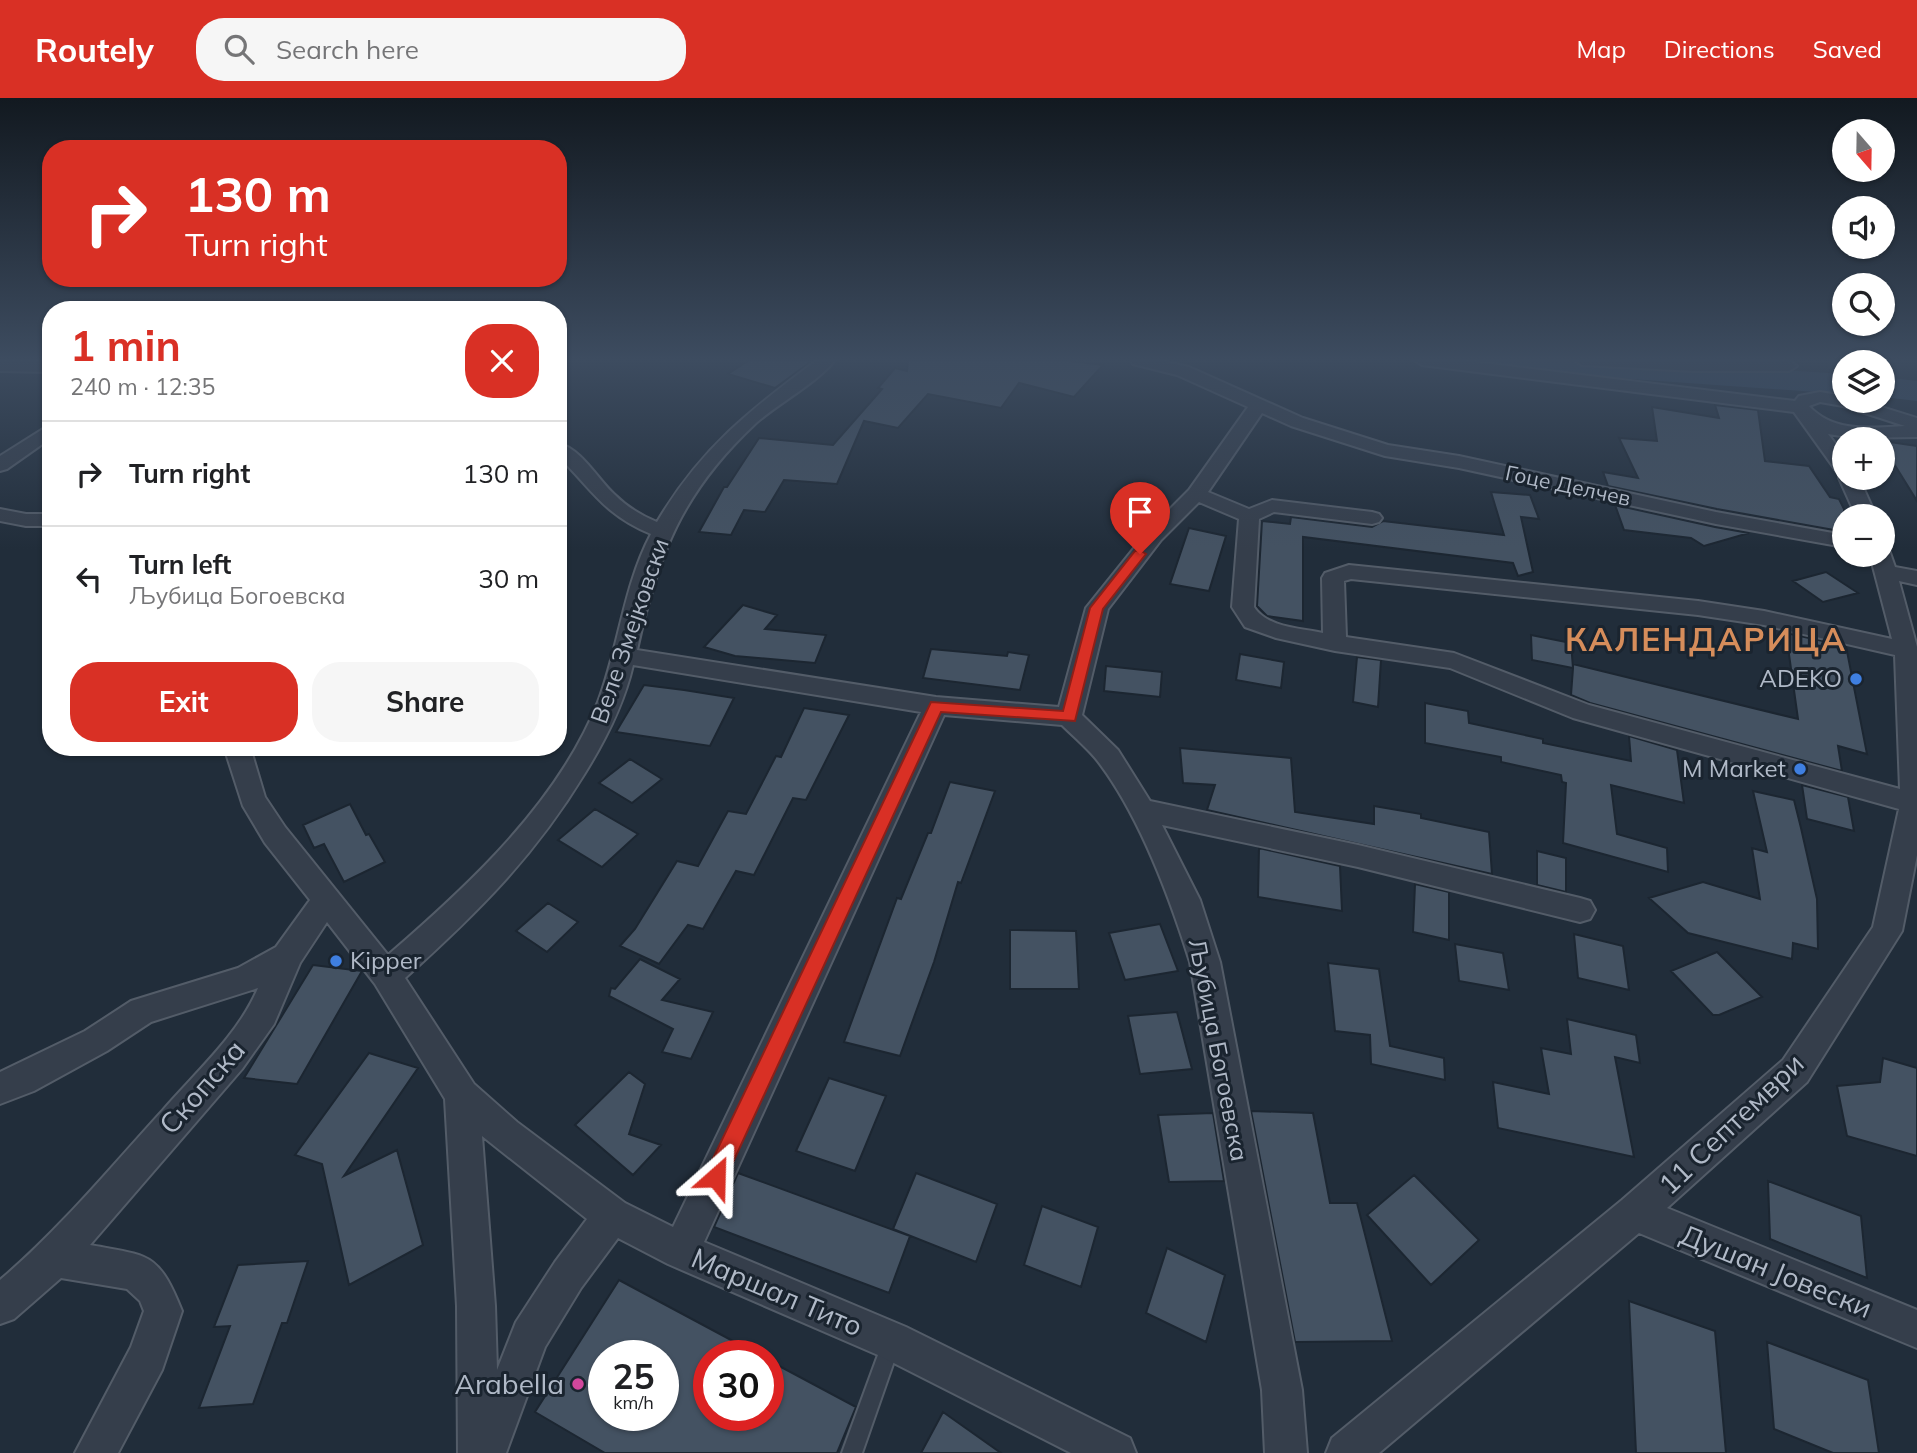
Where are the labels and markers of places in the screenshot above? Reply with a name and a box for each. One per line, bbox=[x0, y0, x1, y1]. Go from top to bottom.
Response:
pin bbox=[1110, 482, 1170, 554]
place label: ADEKO bbox=[1759, 663, 1842, 693]
marker: ADEKO bbox=[1848, 671, 1864, 687]
place label: M Market bbox=[1682, 753, 1786, 783]
marker: M Market bbox=[1792, 761, 1808, 777]
place label: Kipper bbox=[350, 945, 422, 975]
marker: Kipper bbox=[328, 953, 344, 969]
place label: Arabella bbox=[454, 1366, 564, 1401]
marker: Arabella bbox=[570, 1376, 586, 1392]

